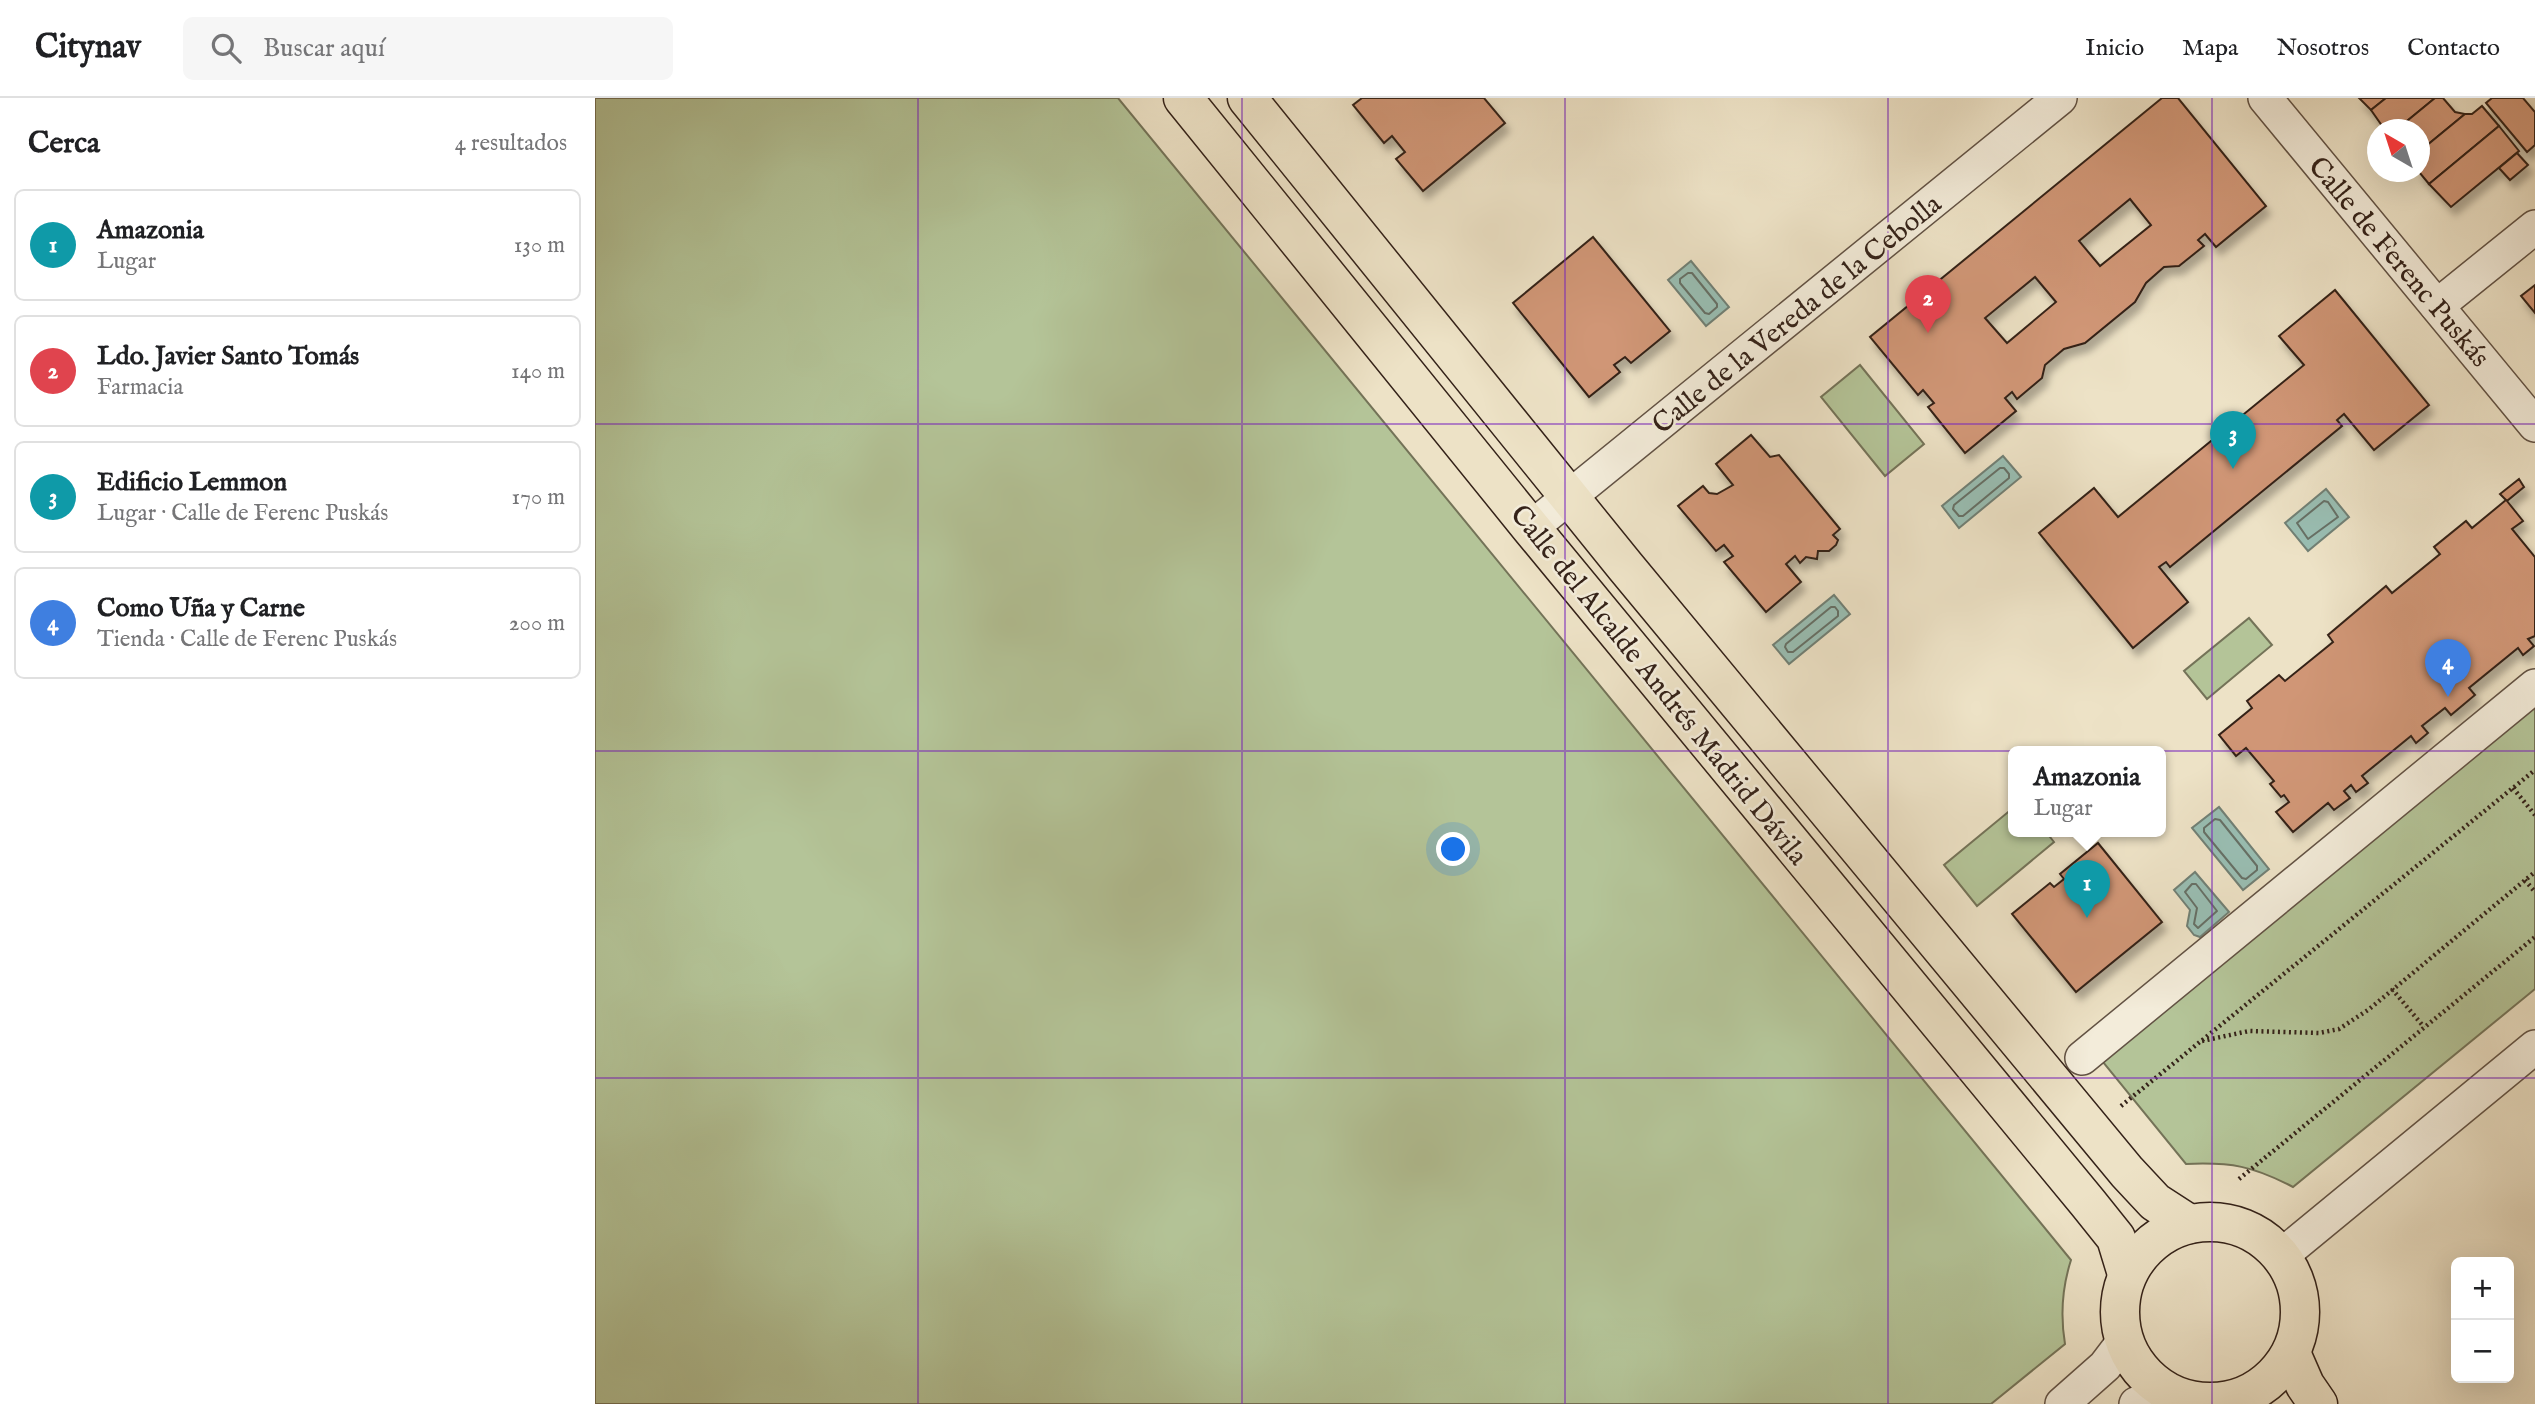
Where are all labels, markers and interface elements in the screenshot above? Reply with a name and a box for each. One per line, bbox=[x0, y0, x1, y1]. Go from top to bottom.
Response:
search box bbox=[183, 17, 673, 80]
text: Citynav bbox=[35, 27, 141, 69]
icon: search bbox=[207, 29, 245, 67]
text: Buscar aquí bbox=[263, 32, 385, 65]
text: Inicio bbox=[2085, 33, 2144, 64]
text: Mapa bbox=[2182, 33, 2238, 64]
text: Nosotros bbox=[2276, 33, 2369, 64]
text: Contacto bbox=[2407, 33, 2500, 64]
north arrow bbox=[2367, 119, 2430, 182]
text: Cerca bbox=[28, 125, 100, 163]
text: 4 resultados bbox=[455, 129, 567, 158]
street label: Calle de Ferenc Puskás bbox=[2300, 150, 2496, 375]
street label: Calle de la Vereda de la Cebolla bbox=[1646, 187, 1950, 442]
text: Amazonia bbox=[97, 214, 204, 247]
text: 1 bbox=[49, 231, 57, 260]
text: 130 m bbox=[514, 231, 565, 260]
text: Lugar bbox=[97, 247, 156, 276]
pin: 2 bbox=[1905, 275, 1951, 333]
text: Ldo. Javier Santo Tomás bbox=[97, 340, 359, 373]
text: 2 bbox=[48, 357, 58, 386]
text: 140 m bbox=[511, 357, 565, 386]
text: Farmacia bbox=[97, 373, 183, 402]
pin: 3 bbox=[2210, 411, 2256, 469]
text: Edificio Lemmon bbox=[97, 466, 287, 499]
text: 3 bbox=[49, 483, 57, 512]
text: 170 m bbox=[512, 483, 565, 512]
street label: Calle del Alcalde Andrés Madrid Dávila bbox=[1502, 498, 1815, 874]
text: Lugar · Calle de Ferenc Puskás bbox=[97, 499, 388, 528]
text: Como Uña y Carne bbox=[97, 592, 305, 625]
text: 4 bbox=[47, 609, 59, 638]
text: 200 m bbox=[509, 609, 565, 638]
text: Tienda · Calle de Ferenc Puskás bbox=[97, 625, 397, 654]
pin: 4 bbox=[2425, 639, 2471, 697]
popup bbox=[2008, 746, 2166, 837]
text: Amazonia bbox=[2034, 761, 2140, 794]
text: Lugar bbox=[2034, 794, 2093, 823]
your location bbox=[1436, 832, 1470, 866]
pin: 1 bbox=[2064, 860, 2110, 918]
map controls bbox=[2451, 1257, 2514, 1383]
button: + bbox=[2451, 1257, 2514, 1320]
button: − bbox=[2451, 1320, 2514, 1383]

